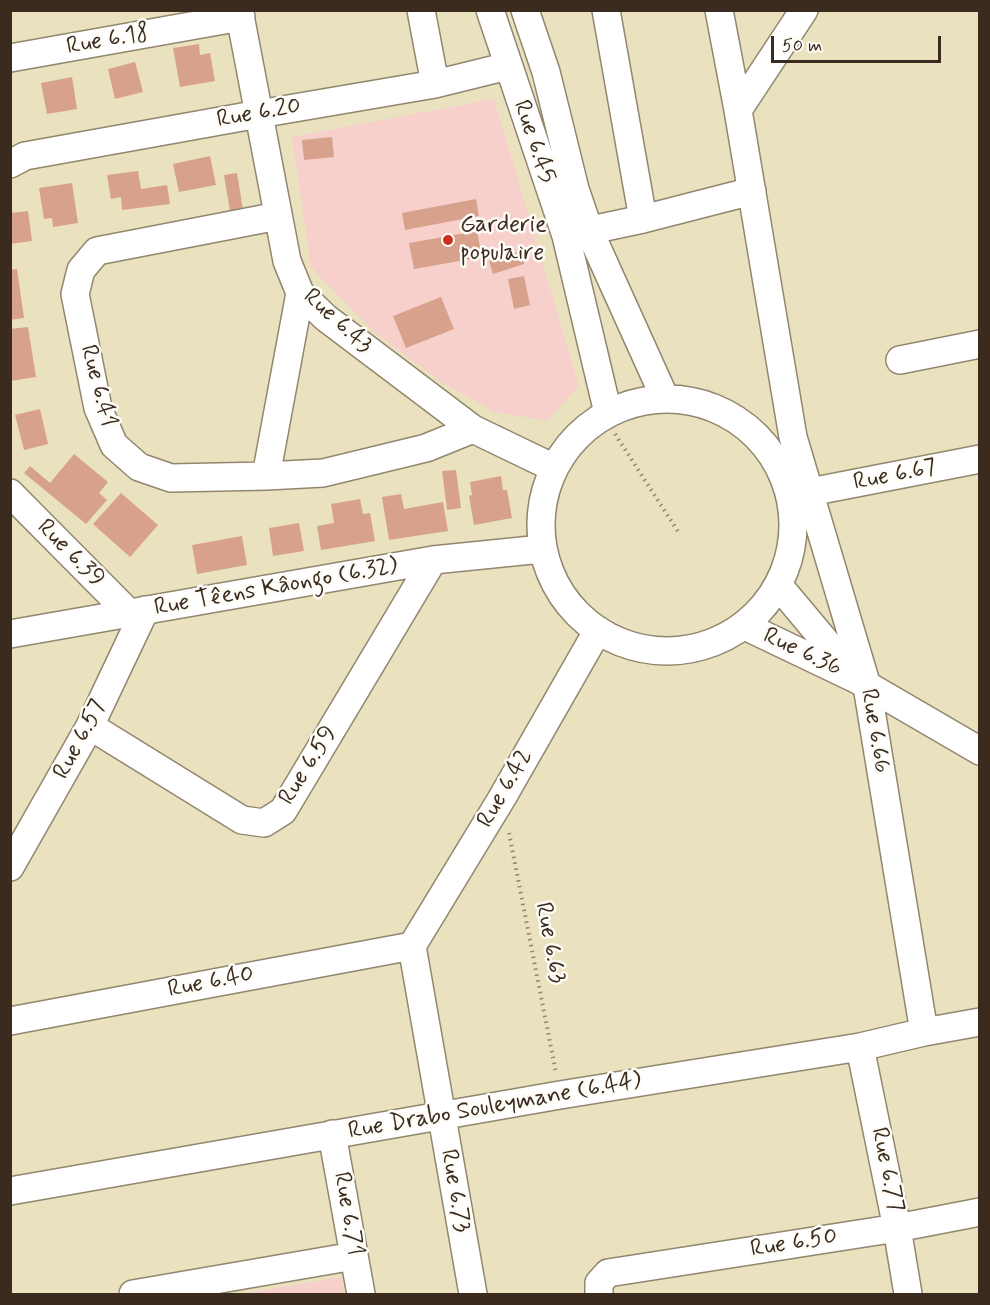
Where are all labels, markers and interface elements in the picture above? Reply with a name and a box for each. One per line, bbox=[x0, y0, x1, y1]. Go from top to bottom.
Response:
street label: Rue 6.18 bbox=[64, 20, 152, 62]
scale bar bbox=[774, 24, 944, 62]
text: 50 m bbox=[782, 34, 822, 58]
street label: Rue 6.20 bbox=[215, 92, 303, 136]
street label: Rue 6.45 bbox=[505, 97, 561, 187]
place label: Garderie populaire bbox=[460, 212, 547, 268]
marker: Garderie populaire bbox=[441, 233, 455, 247]
street label: Rue 6.43 bbox=[296, 283, 378, 361]
street label: Rue 6.41 bbox=[72, 342, 122, 430]
street label: Rue 6.67 bbox=[851, 454, 939, 498]
street label: Rue 6.39 bbox=[30, 514, 110, 594]
street label: Rue Têens Kâongo (6.32) bbox=[152, 552, 400, 624]
street label: Rue 6.36 bbox=[758, 622, 846, 684]
street label: Rue 6.66 bbox=[852, 687, 896, 775]
street label: Rue 6.57 bbox=[48, 695, 114, 785]
street label: Rue 6.59 bbox=[273, 721, 345, 811]
street label: Rue 6.42 bbox=[472, 745, 540, 833]
street label: Rue 6.63 bbox=[527, 900, 571, 986]
street label: Rue 6.40 bbox=[166, 961, 256, 1005]
street label: Rue Drabo Souleymane (6.44) bbox=[346, 1067, 644, 1147]
street label: Rue 6.77 bbox=[863, 1125, 909, 1215]
street label: Rue 6.73 bbox=[433, 1147, 475, 1235]
street label: Rue 6.71 bbox=[326, 1170, 368, 1258]
street label: Rue 6.50 bbox=[749, 1223, 839, 1265]

